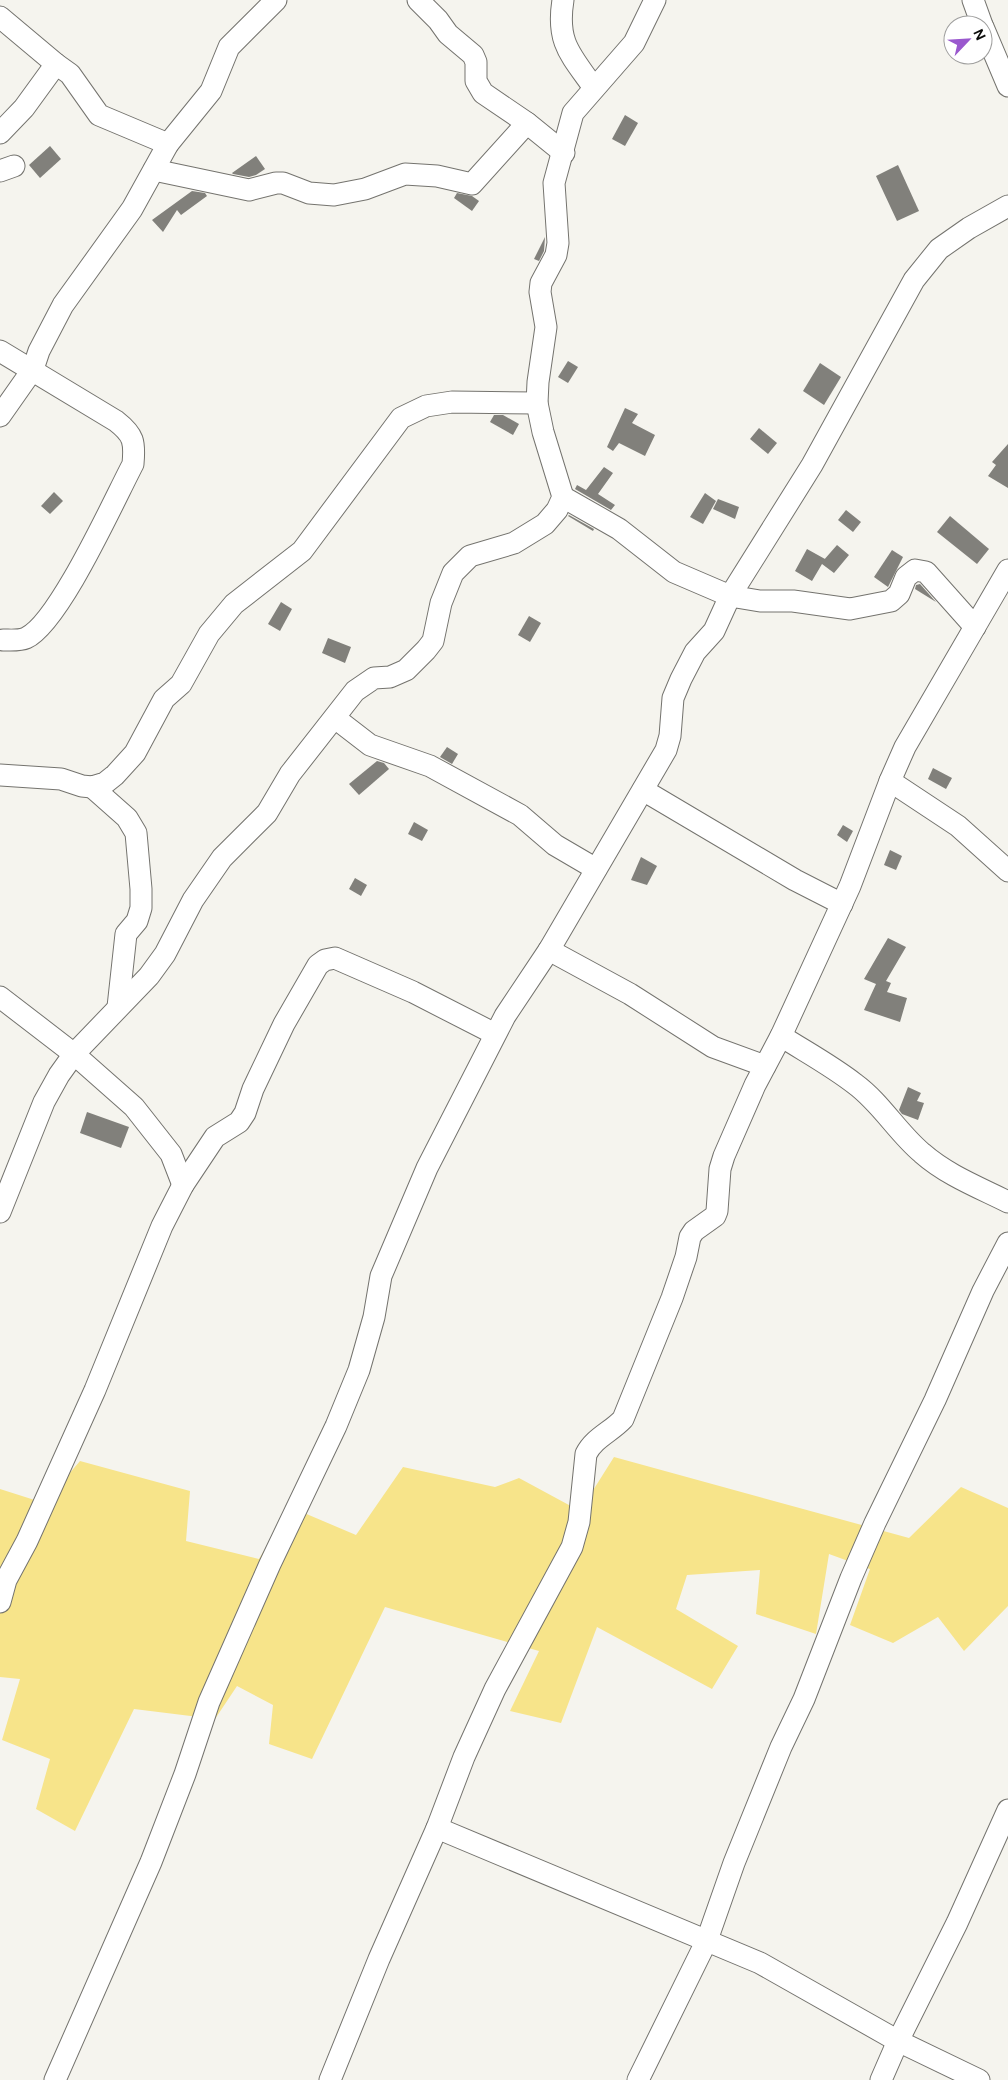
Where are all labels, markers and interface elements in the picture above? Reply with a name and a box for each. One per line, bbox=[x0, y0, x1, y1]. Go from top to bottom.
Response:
north arrow bbox=[943, 15, 993, 65]
text: N bbox=[969, 26, 990, 43]

